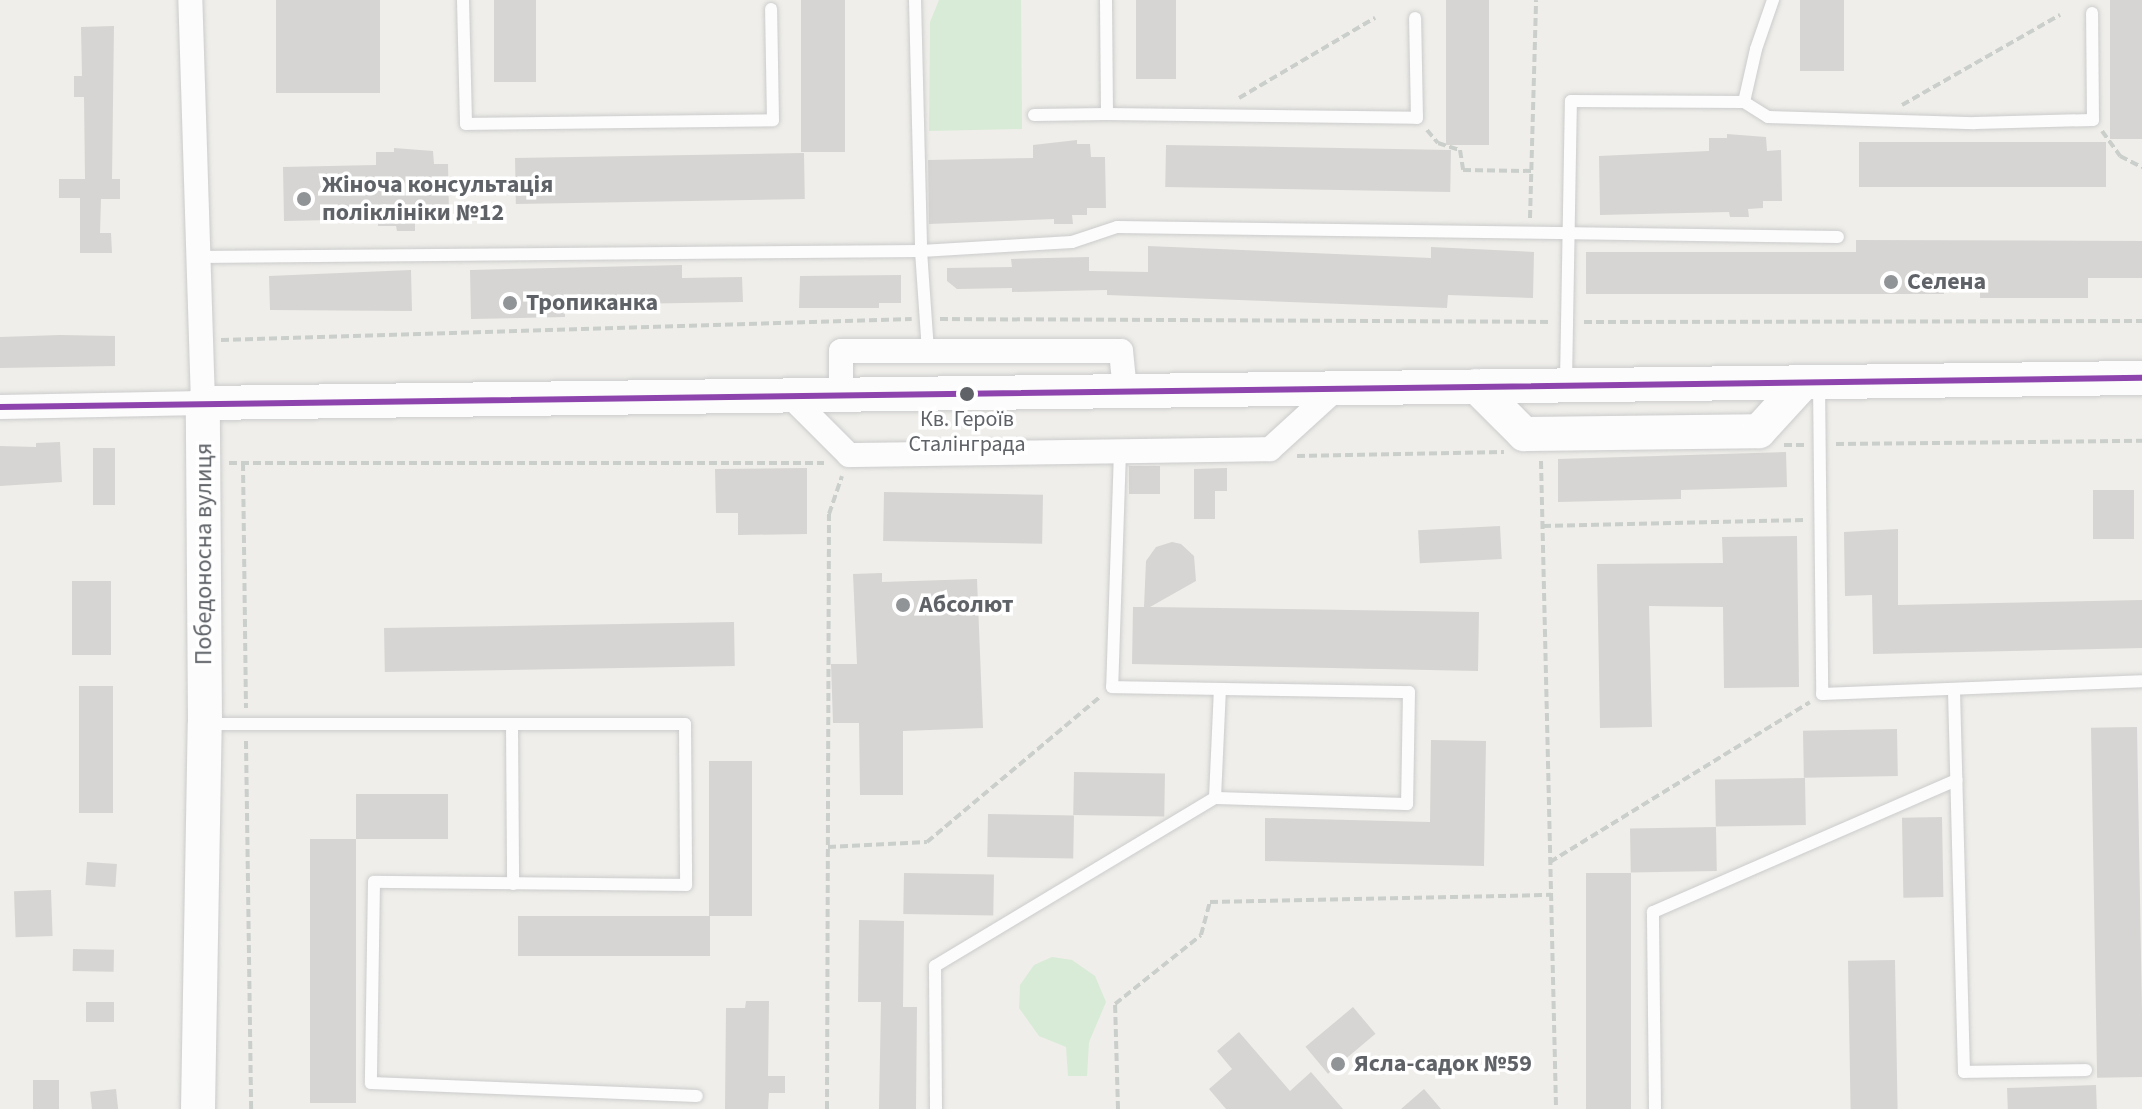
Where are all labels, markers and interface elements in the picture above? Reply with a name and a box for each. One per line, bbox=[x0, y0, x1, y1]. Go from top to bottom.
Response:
place label: Жіноча консультація поліклініки №12 bbox=[322, 171, 553, 227]
marker: Жіноча консультація поліклініки №12 bbox=[293, 188, 315, 210]
place label: Селена bbox=[1907, 268, 1986, 296]
marker: Селена bbox=[1882, 273, 1900, 291]
place label: Тропиканка bbox=[526, 289, 658, 317]
marker: Тропиканка bbox=[501, 294, 519, 312]
marker: Кв. Героїв Сталінграда bbox=[959, 386, 975, 402]
place label: Кв. Героїв Сталінграда bbox=[908, 406, 1026, 458]
street label: Победоносна вулиця bbox=[190, 443, 218, 665]
place label: Абсолют bbox=[919, 591, 1014, 619]
marker: Абсолют bbox=[894, 596, 912, 614]
place label: Ясла-садок №59 bbox=[1354, 1050, 1532, 1078]
marker: Ясла-садок №59 bbox=[1329, 1055, 1347, 1073]

